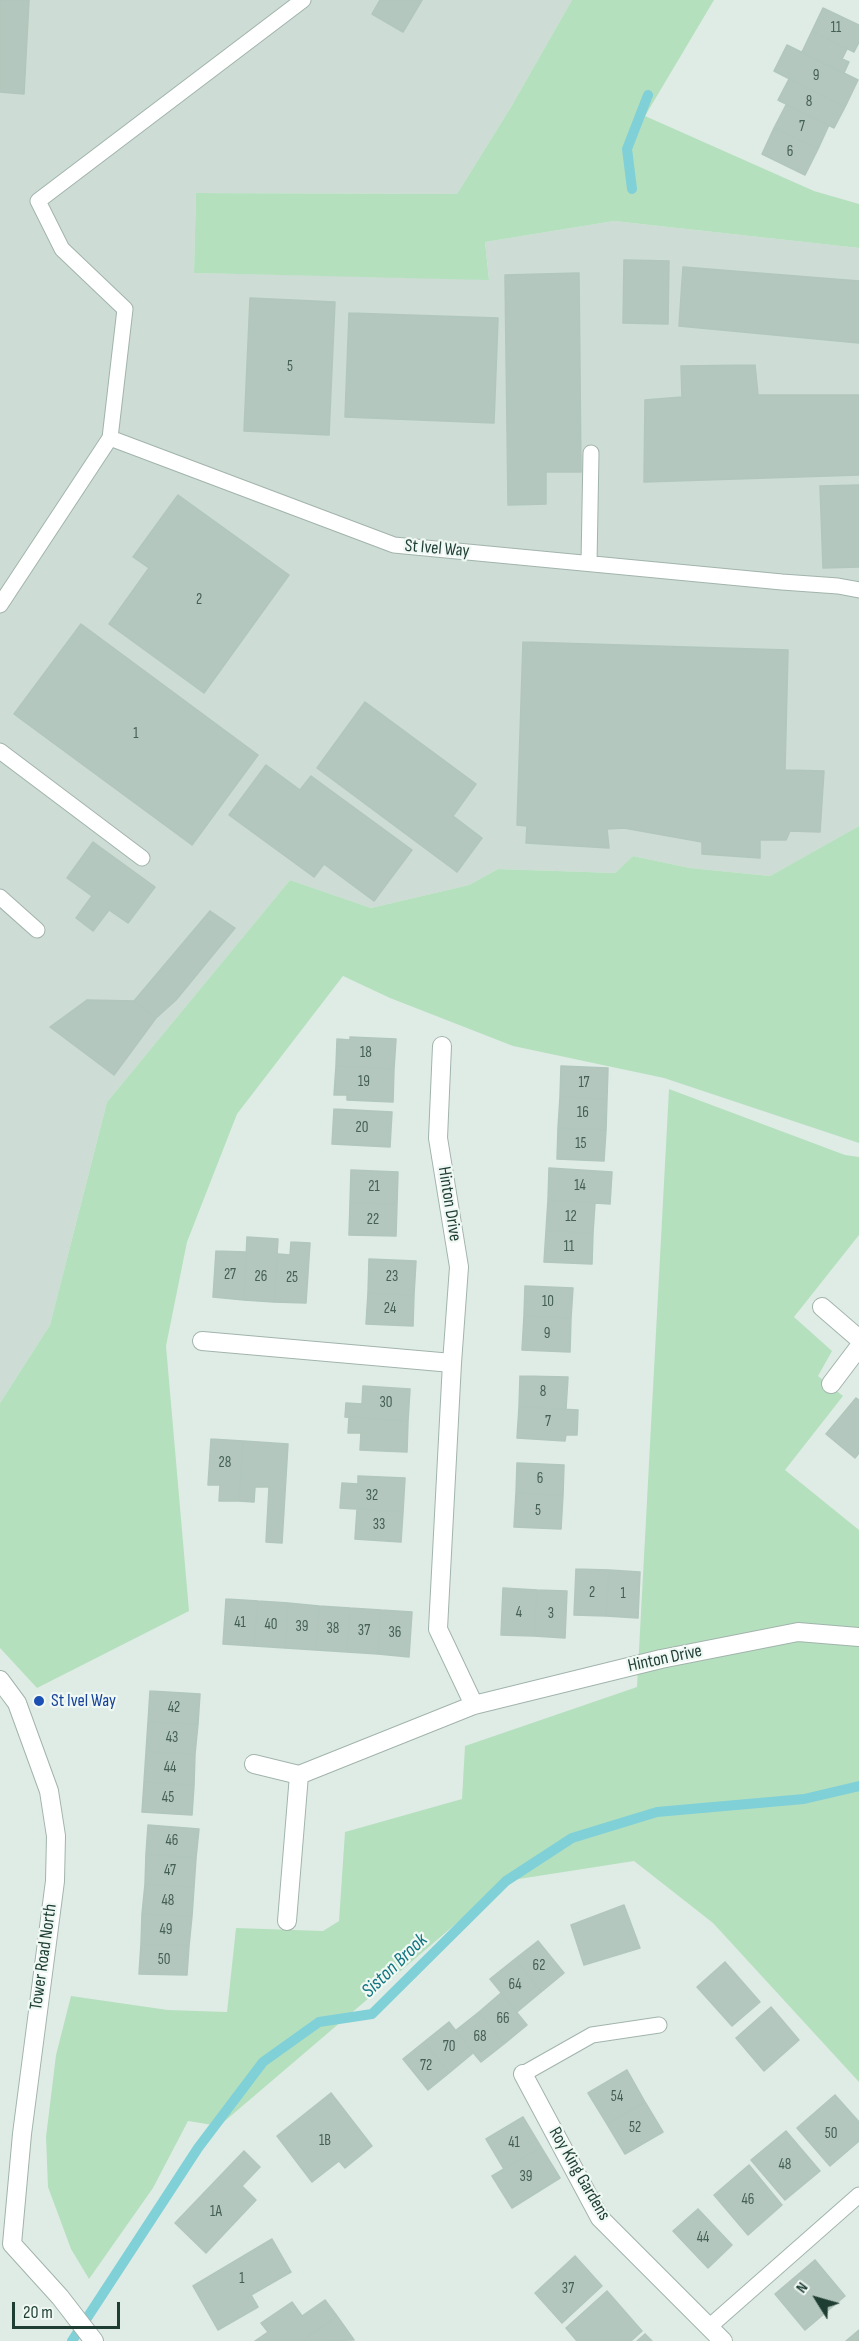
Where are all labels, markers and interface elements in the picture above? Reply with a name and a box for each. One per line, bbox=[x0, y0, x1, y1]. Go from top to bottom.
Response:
house number: 11 bbox=[831, 19, 841, 37]
house number: 9 bbox=[813, 67, 819, 85]
house number: 8 bbox=[806, 93, 812, 111]
house number: 7 bbox=[799, 118, 805, 136]
house number: 6 bbox=[787, 143, 793, 161]
house number: 5 bbox=[287, 358, 293, 376]
street label: St Ivel Way bbox=[404, 535, 470, 563]
house number: 2 bbox=[196, 591, 202, 609]
house number: 1 bbox=[133, 725, 139, 743]
house number: 18 bbox=[360, 1044, 372, 1062]
house number: 19 bbox=[358, 1073, 370, 1091]
house number: 17 bbox=[578, 1074, 590, 1092]
house number: 16 bbox=[577, 1104, 589, 1122]
house number: 20 bbox=[356, 1119, 368, 1137]
house number: 15 bbox=[575, 1135, 587, 1153]
street label: Hinton Drive bbox=[432, 1165, 466, 1243]
house number: 14 bbox=[574, 1177, 586, 1195]
house number: 21 bbox=[368, 1178, 380, 1196]
house number: 12 bbox=[565, 1208, 577, 1226]
house number: 22 bbox=[367, 1211, 379, 1229]
house number: 11 bbox=[564, 1238, 574, 1256]
house number: 27 bbox=[224, 1266, 236, 1284]
house number: 26 bbox=[255, 1268, 267, 1286]
house number: 23 bbox=[386, 1268, 398, 1286]
house number: 25 bbox=[286, 1269, 298, 1287]
house number: 10 bbox=[542, 1293, 554, 1311]
house number: 24 bbox=[384, 1300, 396, 1318]
house number: 9 bbox=[544, 1325, 550, 1343]
house number: 8 bbox=[540, 1383, 546, 1401]
house number: 30 bbox=[380, 1394, 392, 1412]
house number: 7 bbox=[545, 1413, 551, 1431]
house number: 28 bbox=[219, 1454, 231, 1472]
house number: 6 bbox=[537, 1470, 543, 1488]
house number: 32 bbox=[366, 1487, 378, 1505]
house number: 5 bbox=[535, 1502, 541, 1520]
house number: 33 bbox=[373, 1516, 385, 1534]
house number: 2 bbox=[589, 1584, 595, 1602]
house number: 1 bbox=[620, 1585, 626, 1603]
house number: 4 bbox=[516, 1604, 522, 1622]
house number: 3 bbox=[548, 1605, 554, 1623]
house number: 41 bbox=[234, 1614, 246, 1632]
house number: 40 bbox=[265, 1616, 277, 1634]
house number: 39 bbox=[296, 1618, 308, 1636]
house number: 38 bbox=[327, 1620, 339, 1638]
house number: 37 bbox=[358, 1622, 370, 1640]
house number: 36 bbox=[389, 1624, 401, 1642]
street label: Hinton Drive bbox=[626, 1641, 704, 1677]
place label: St Ivel Way bbox=[51, 1690, 116, 1712]
marker: St Ivel Way bbox=[32, 1694, 46, 1708]
house number: 42 bbox=[168, 1699, 180, 1717]
house number: 43 bbox=[166, 1729, 178, 1747]
house number: 44 bbox=[164, 1759, 176, 1777]
house number: 45 bbox=[162, 1789, 174, 1807]
house number: 46 bbox=[166, 1832, 178, 1850]
house number: 47 bbox=[164, 1862, 176, 1880]
house number: 48 bbox=[162, 1892, 174, 1910]
street label: Tower Road North bbox=[26, 1903, 62, 2011]
house number: 49 bbox=[160, 1921, 172, 1939]
water label: Siston Brook bbox=[357, 1929, 433, 2003]
house number: 50 bbox=[158, 1951, 170, 1969]
house number: 62 bbox=[533, 1957, 545, 1975]
house number: 64 bbox=[508, 1976, 522, 1994]
house number: 66 bbox=[496, 2010, 510, 2028]
house number: 68 bbox=[473, 2028, 487, 2046]
house number: 70 bbox=[443, 2038, 455, 2056]
house number: 72 bbox=[420, 2057, 432, 2075]
house number: 54 bbox=[611, 2088, 623, 2106]
house number: 52 bbox=[629, 2119, 641, 2137]
street label: Roy King Gardens bbox=[544, 2124, 614, 2224]
house number: 50 bbox=[825, 2125, 837, 2143]
house number: 1B bbox=[319, 2132, 331, 2150]
house number: 41 bbox=[508, 2134, 520, 2152]
house number: 48 bbox=[779, 2156, 791, 2174]
house number: 39 bbox=[520, 2168, 532, 2186]
house number: 46 bbox=[742, 2191, 754, 2209]
house number: 1A bbox=[210, 2203, 222, 2221]
house number: 44 bbox=[697, 2229, 709, 2247]
north arrow bbox=[787, 2269, 847, 2329]
house number: 1 bbox=[239, 2270, 245, 2288]
text: N bbox=[792, 2279, 812, 2297]
house number: 37 bbox=[562, 2280, 574, 2298]
scale bar bbox=[15, 2290, 123, 2328]
text: 20 m bbox=[23, 2302, 53, 2323]

